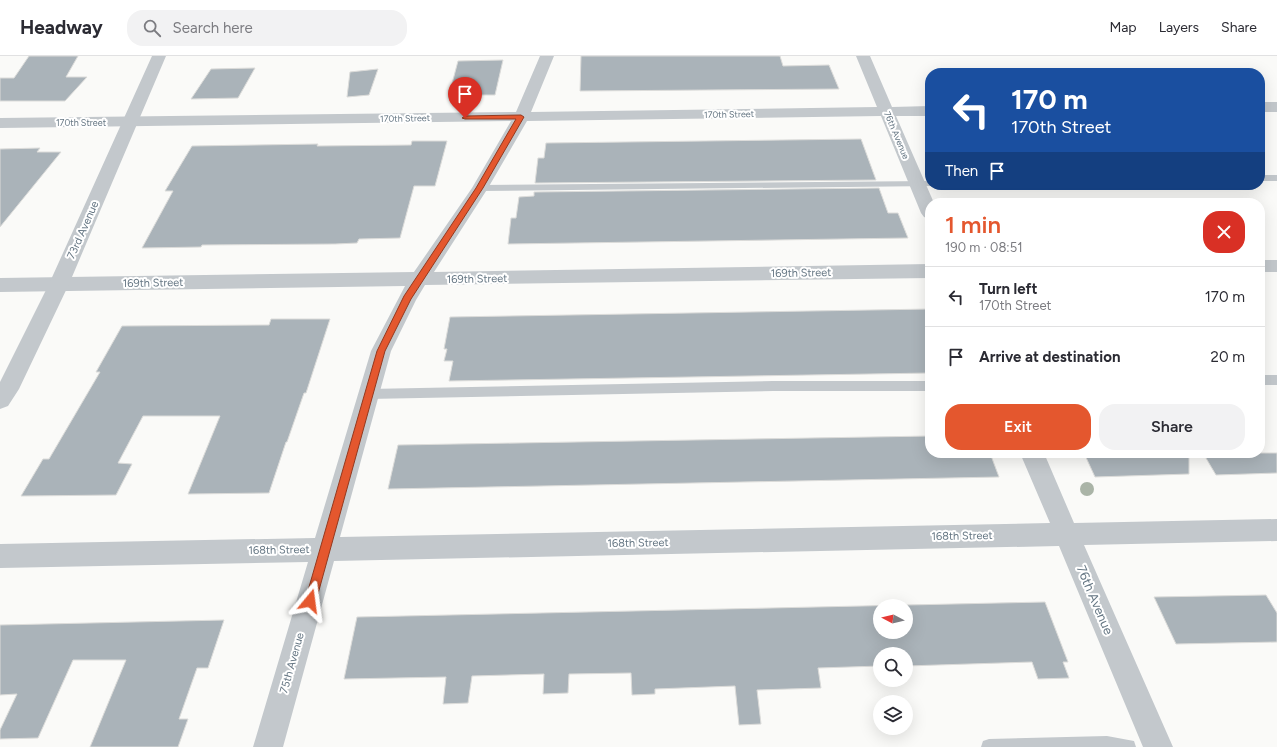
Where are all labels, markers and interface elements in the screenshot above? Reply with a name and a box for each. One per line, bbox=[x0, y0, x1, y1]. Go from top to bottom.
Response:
search box bbox=[127, 10, 407, 46]
text: Headway bbox=[20, 16, 103, 39]
icon: search bbox=[141, 17, 163, 39]
text: Search here bbox=[173, 19, 253, 37]
text: Map bbox=[1109, 19, 1137, 36]
text: Layers bbox=[1159, 19, 1199, 36]
text: Share bbox=[1221, 19, 1257, 36]
pin bbox=[448, 77, 482, 118]
text: 170 m bbox=[1011, 82, 1088, 116]
icon: arrive bbox=[454, 83, 476, 105]
icon: left bbox=[945, 84, 997, 136]
street label: 170th Street bbox=[704, 108, 755, 120]
street label: 76th Avenue bbox=[882, 109, 912, 161]
street label: 170th Street bbox=[380, 112, 431, 124]
text: 170th Street bbox=[1011, 116, 1111, 138]
street label: 170th Street bbox=[56, 117, 107, 128]
icon: arrive bbox=[986, 160, 1008, 182]
text: Then bbox=[945, 162, 978, 180]
street label: 73rd Avenue bbox=[64, 199, 102, 261]
text: 1 min bbox=[945, 210, 1001, 239]
button: close bbox=[1203, 211, 1245, 253]
text: 190 m · 08:51 bbox=[945, 240, 1023, 255]
street label: 169th Street bbox=[770, 266, 832, 280]
street label: 169th Street bbox=[446, 272, 508, 286]
street label: 169th Street bbox=[122, 276, 184, 290]
text: Turn left bbox=[979, 280, 1037, 298]
icon: left bbox=[945, 286, 967, 308]
text: 170 m bbox=[1205, 288, 1245, 306]
text: 170th Street bbox=[979, 298, 1051, 313]
icon: arrive bbox=[945, 346, 967, 368]
text: Arrive at destination bbox=[979, 348, 1120, 366]
text: 20 m bbox=[1211, 348, 1245, 366]
button: Exit bbox=[945, 404, 1091, 450]
button: Share bbox=[1099, 404, 1245, 450]
street label: 168th Street bbox=[931, 529, 993, 543]
street label: 168th Street bbox=[607, 536, 669, 550]
street label: 168th Street bbox=[248, 543, 310, 557]
street label: 76th Avenue bbox=[1074, 563, 1116, 637]
position arrow bbox=[289, 580, 331, 622]
north arrow bbox=[873, 599, 913, 639]
map controls bbox=[873, 599, 913, 735]
street label: 75th Avenue bbox=[277, 631, 307, 695]
button: search bbox=[873, 647, 913, 687]
button: layers bbox=[873, 695, 913, 735]

